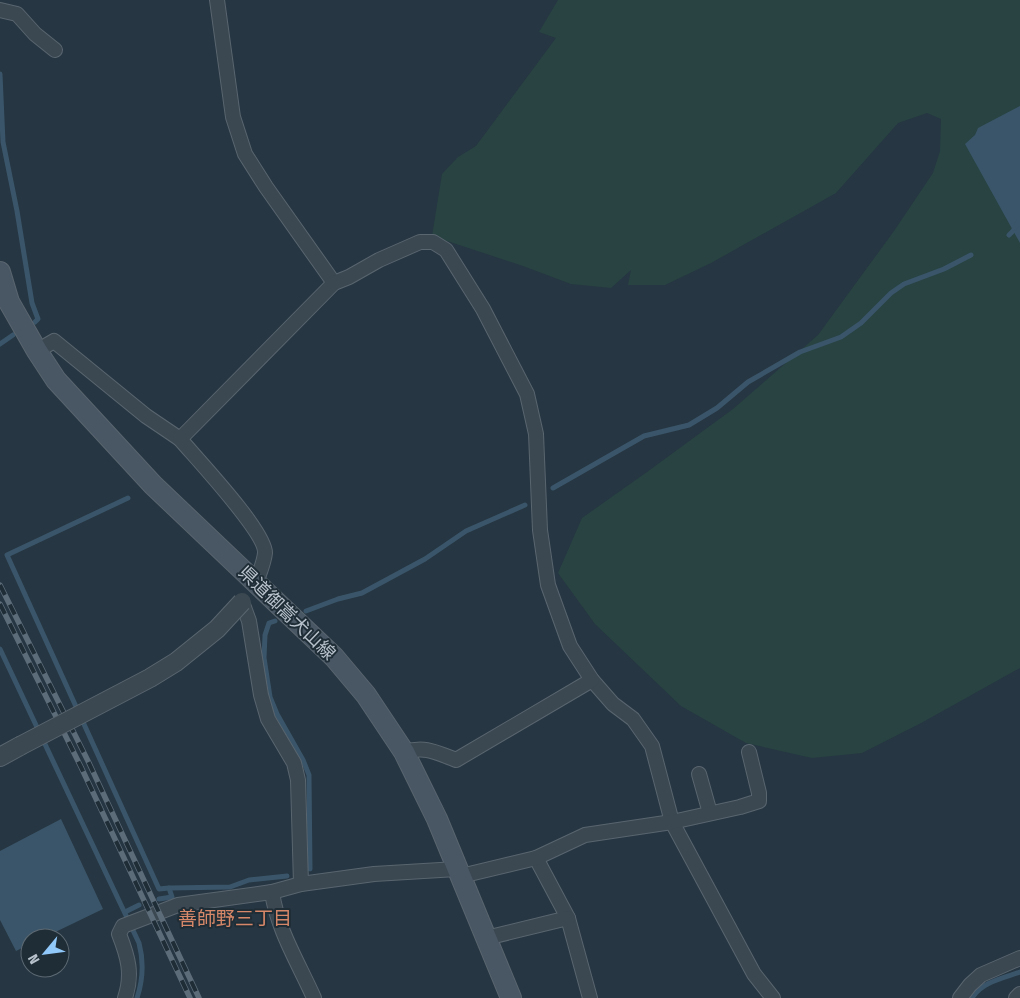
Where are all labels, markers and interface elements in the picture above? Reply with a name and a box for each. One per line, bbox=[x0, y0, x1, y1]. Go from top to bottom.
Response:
street label: 県道御嵩犬山線 bbox=[234, 561, 340, 665]
district label: 善師野三丁目 bbox=[178, 907, 292, 930]
north arrow bbox=[20, 928, 70, 978]
text: N bbox=[25, 951, 44, 967]

